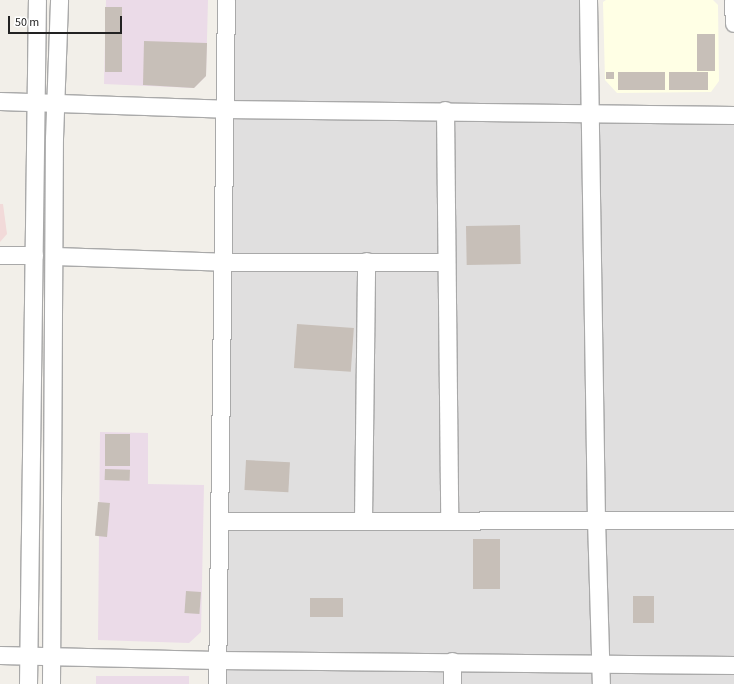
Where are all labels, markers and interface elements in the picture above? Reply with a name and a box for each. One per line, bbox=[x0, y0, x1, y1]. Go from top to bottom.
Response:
scale bar bbox=[10, 8, 124, 34]
text: 50 m bbox=[15, 14, 39, 31]

